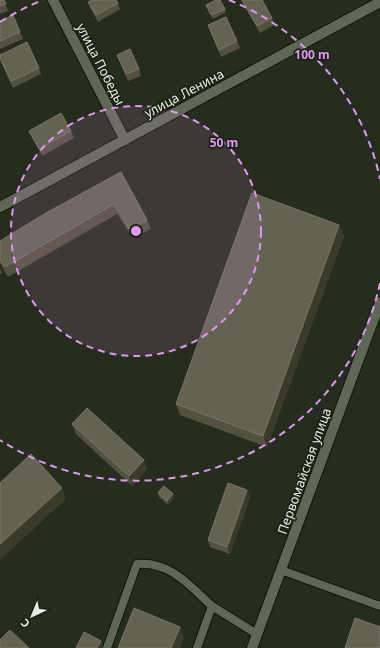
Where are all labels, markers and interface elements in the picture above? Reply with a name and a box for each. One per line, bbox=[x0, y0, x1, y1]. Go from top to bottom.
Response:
street label: улица Победы bbox=[73, 20, 129, 108]
text: 100 m bbox=[294, 46, 330, 63]
street label: улица Ленина bbox=[141, 64, 227, 122]
text: 50 m bbox=[210, 134, 238, 151]
centre of rings bbox=[129, 224, 143, 238]
street label: Первомайская улица bbox=[273, 405, 335, 537]
north arrow bbox=[12, 596, 52, 636]
text: С bbox=[17, 616, 32, 631]

